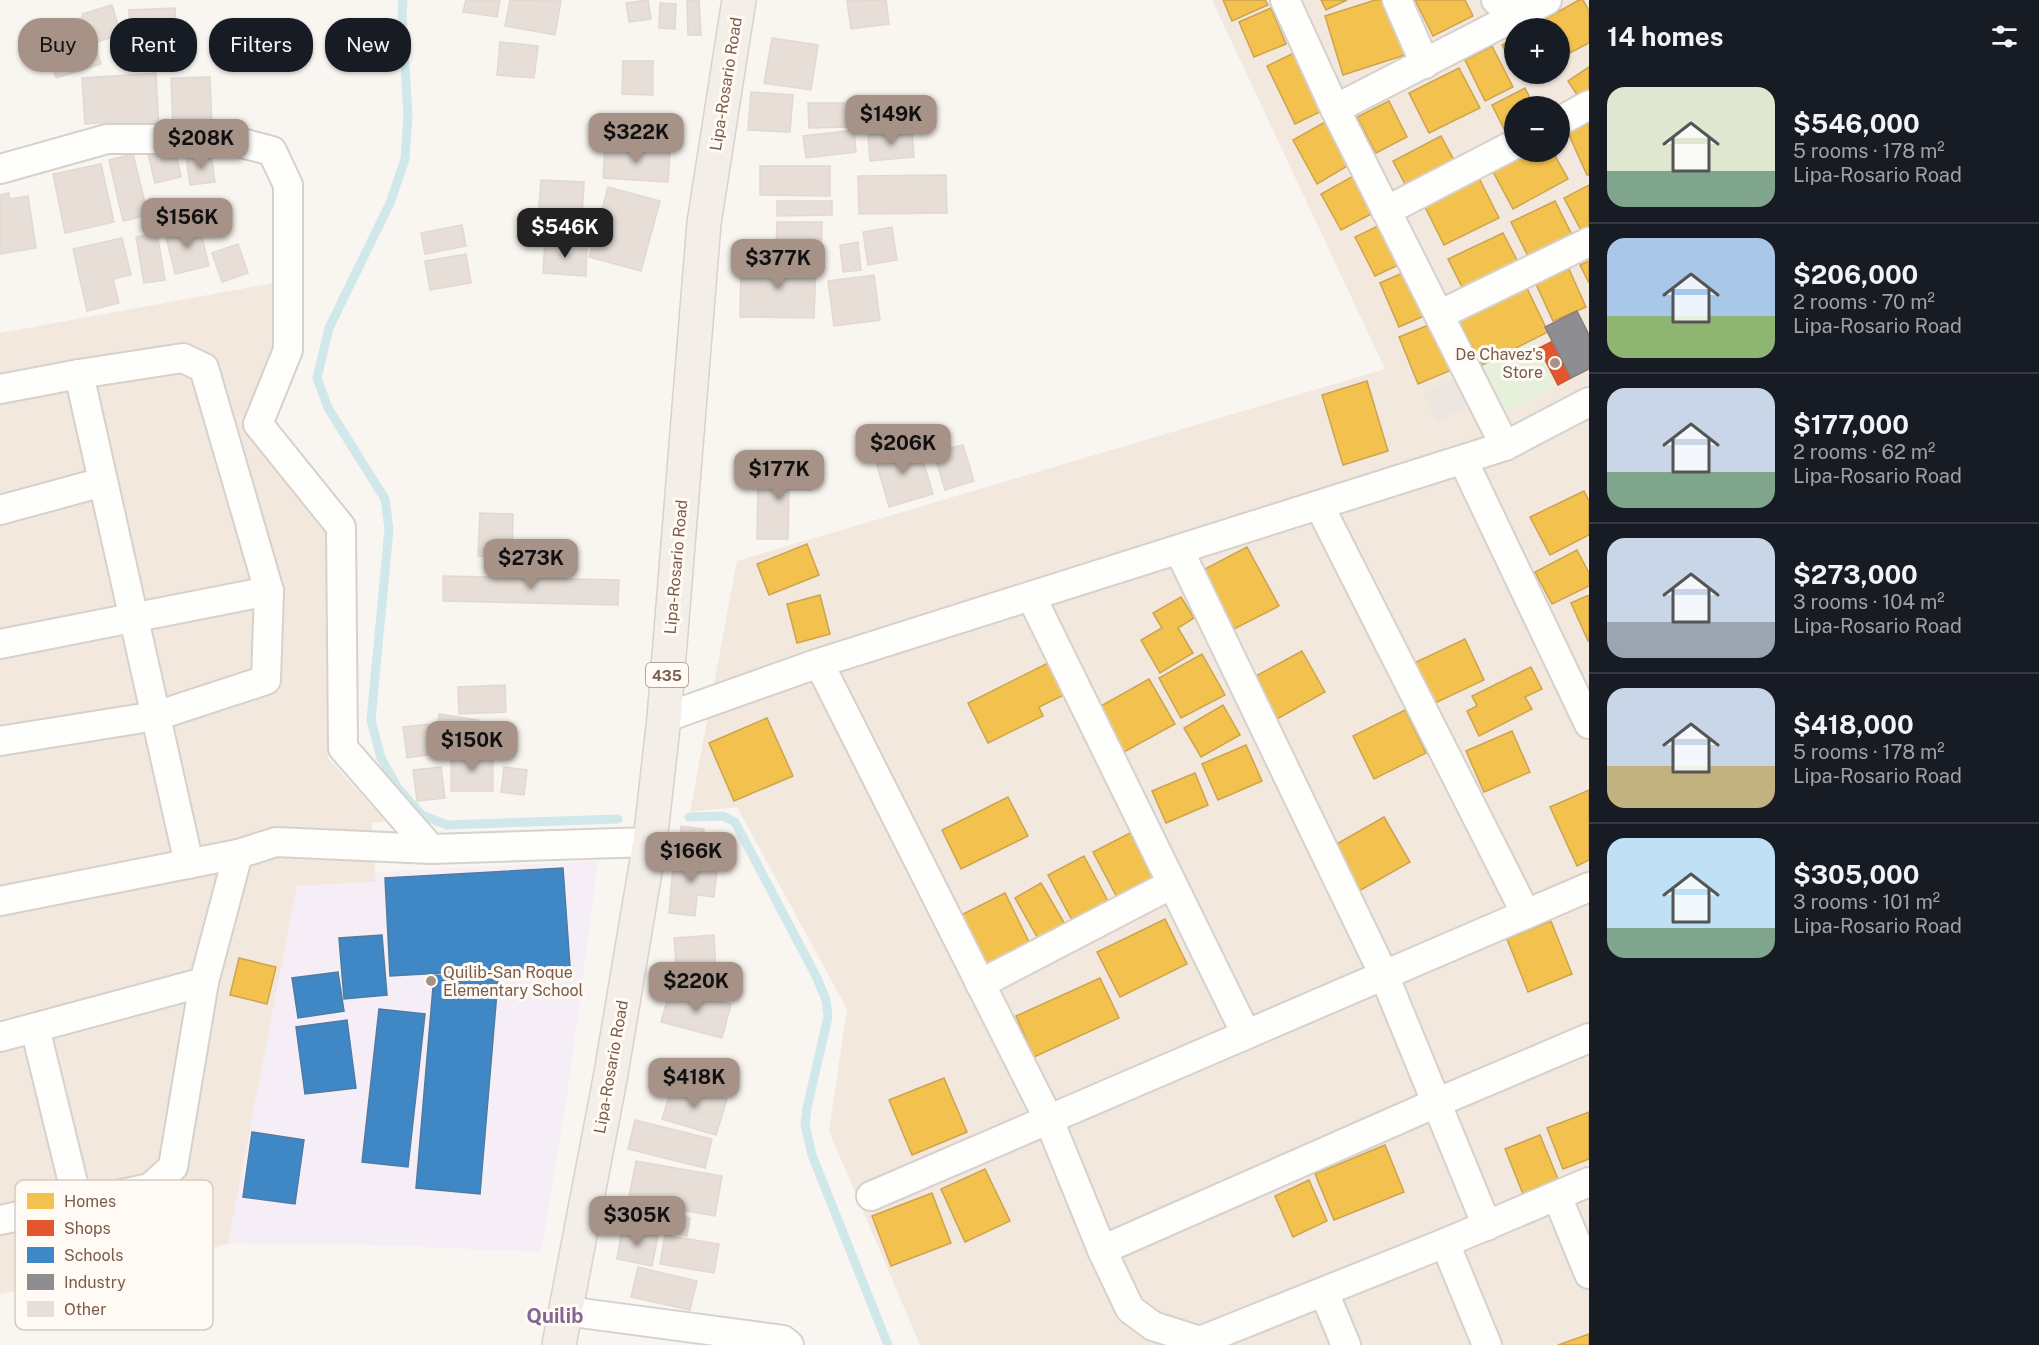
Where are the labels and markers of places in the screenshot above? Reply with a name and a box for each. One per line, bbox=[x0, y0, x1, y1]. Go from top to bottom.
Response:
pin: $149K bbox=[849, 95, 933, 146]
pin: $322K bbox=[594, 113, 678, 164]
pin: $208K bbox=[159, 119, 243, 170]
pin: $156K bbox=[145, 198, 229, 249]
pin: $546K bbox=[523, 208, 607, 259]
pin: $377K bbox=[736, 239, 820, 290]
place label: De Chavez's Store bbox=[1455, 345, 1543, 382]
marker: De Chavez's Store bbox=[1548, 356, 1562, 370]
pin: $206K bbox=[861, 424, 945, 475]
pin: $177K bbox=[737, 450, 821, 501]
pin: $273K bbox=[489, 539, 573, 590]
pin: $150K bbox=[430, 721, 514, 772]
pin: $166K bbox=[649, 832, 733, 883]
pin: $220K bbox=[654, 962, 738, 1013]
place label: Quilib-San Roque Elementary School bbox=[443, 963, 584, 1000]
marker: Quilib-San Roque Elementary School bbox=[424, 974, 438, 988]
pin: $418K bbox=[652, 1058, 736, 1109]
pin: $305K bbox=[595, 1196, 679, 1247]

